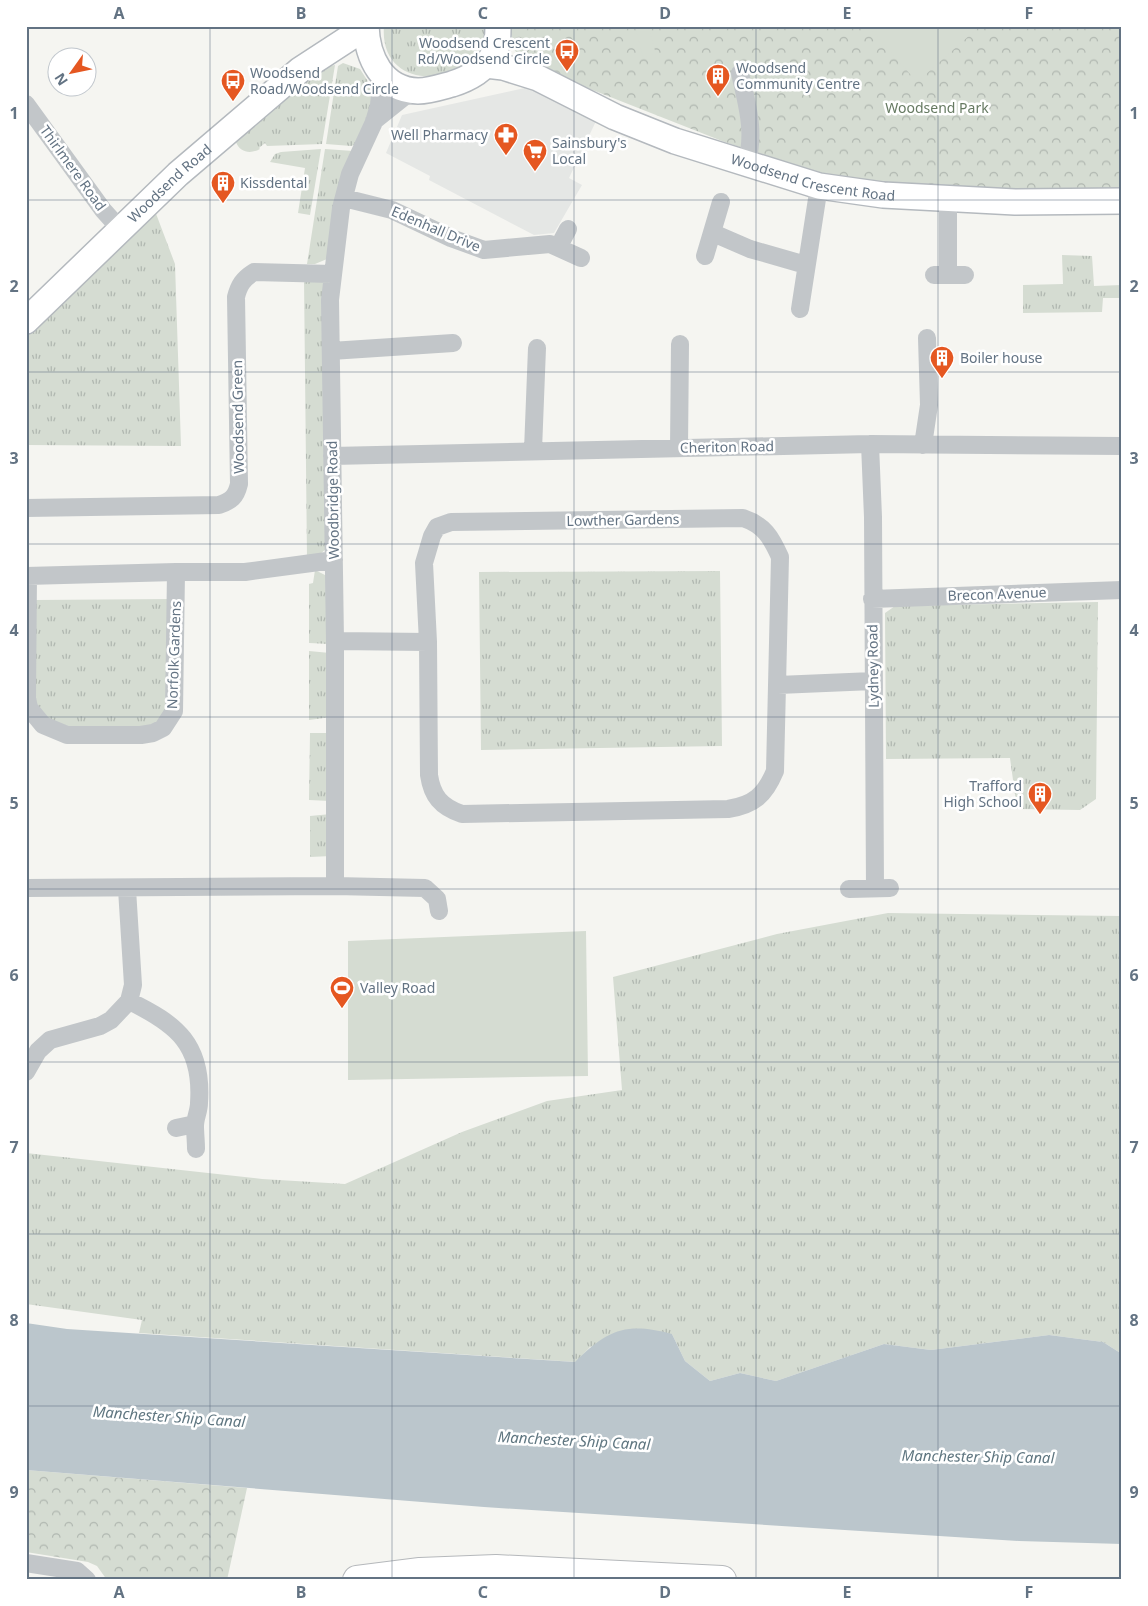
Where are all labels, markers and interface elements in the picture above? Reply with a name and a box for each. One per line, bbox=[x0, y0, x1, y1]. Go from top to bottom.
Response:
text: A bbox=[113, 2, 125, 24]
text: B bbox=[296, 2, 306, 24]
text: C bbox=[478, 2, 488, 24]
text: D bbox=[659, 2, 671, 24]
text: E bbox=[843, 2, 852, 24]
text: F bbox=[1025, 2, 1033, 24]
place label: Woodsend Crescent Rd/Woodsend Circle bbox=[417, 33, 550, 68]
bus stop icon: Woodsend Crescent Rd/Woodsend Circle bbox=[554, 38, 580, 72]
north arrow bbox=[48, 48, 98, 98]
place label: Woodsend Community Centre bbox=[736, 58, 860, 93]
place label: Woodsend Road/Woodsend Circle bbox=[250, 63, 399, 98]
building icon: Woodsend Community Centre bbox=[705, 63, 731, 97]
bus stop icon: Woodsend Road/Woodsend Circle bbox=[220, 68, 246, 102]
text: N bbox=[50, 69, 72, 89]
park label: Woodsend Park bbox=[885, 98, 989, 117]
text: 1 bbox=[9, 102, 19, 124]
text: 1 bbox=[1129, 102, 1139, 124]
street label: Thirlmere Road bbox=[36, 121, 111, 214]
pharmacy icon: Well Pharmacy bbox=[493, 122, 519, 156]
place label: Well Pharmacy bbox=[391, 125, 489, 144]
place label: Sainsbury's Local bbox=[552, 133, 627, 168]
supermarket icon: Sainsbury's Local bbox=[522, 138, 548, 172]
street label: Woodsend Road bbox=[123, 140, 215, 227]
street label: Woodsend Crescent Road bbox=[729, 149, 896, 205]
building icon: Kissdental bbox=[210, 170, 236, 204]
place label: Kissdental bbox=[240, 173, 307, 192]
street label: Edenhall Drive bbox=[389, 201, 484, 256]
text: 2 bbox=[9, 275, 19, 297]
text: 2 bbox=[1129, 275, 1139, 297]
building icon: Boiler house bbox=[929, 345, 955, 379]
place label: Boiler house bbox=[960, 348, 1043, 367]
street label: Woodsend Green bbox=[227, 360, 248, 474]
street label: Cheriton Road bbox=[680, 436, 774, 457]
street label: Woodbridge Road bbox=[322, 441, 343, 560]
text: 3 bbox=[9, 447, 19, 469]
text: 3 bbox=[1129, 447, 1139, 469]
street label: Lowther Gardens bbox=[566, 509, 680, 530]
street label: Brecon Avenue bbox=[947, 582, 1047, 605]
street label: Norfolk Gardens bbox=[162, 600, 185, 709]
text: 4 bbox=[9, 619, 19, 641]
text: 4 bbox=[1129, 619, 1139, 641]
street label: Lydney Road bbox=[862, 624, 883, 708]
place label: Trafford High School bbox=[944, 776, 1022, 811]
building icon: Trafford High School bbox=[1027, 781, 1053, 815]
text: 5 bbox=[9, 792, 19, 814]
text: 5 bbox=[1129, 792, 1139, 814]
text: 6 bbox=[9, 964, 19, 986]
text: 6 bbox=[1129, 964, 1139, 986]
sports icon: Valley Road bbox=[329, 975, 355, 1009]
place label: Valley Road bbox=[360, 978, 435, 997]
text: 7 bbox=[9, 1136, 19, 1158]
text: 7 bbox=[1129, 1136, 1139, 1158]
text: 8 bbox=[9, 1309, 19, 1331]
text: 8 bbox=[1129, 1309, 1139, 1331]
water label: Manchester Ship Canal bbox=[92, 1401, 247, 1431]
water label: Manchester Ship Canal bbox=[497, 1426, 652, 1454]
water label: Manchester Ship Canal bbox=[901, 1445, 1056, 1467]
text: 9 bbox=[9, 1481, 19, 1503]
text: 9 bbox=[1129, 1481, 1139, 1503]
text: A bbox=[113, 1581, 125, 1603]
text: B bbox=[296, 1581, 306, 1603]
text: C bbox=[478, 1581, 488, 1603]
text: D bbox=[659, 1581, 671, 1603]
text: E bbox=[843, 1581, 852, 1603]
text: F bbox=[1025, 1581, 1033, 1603]

